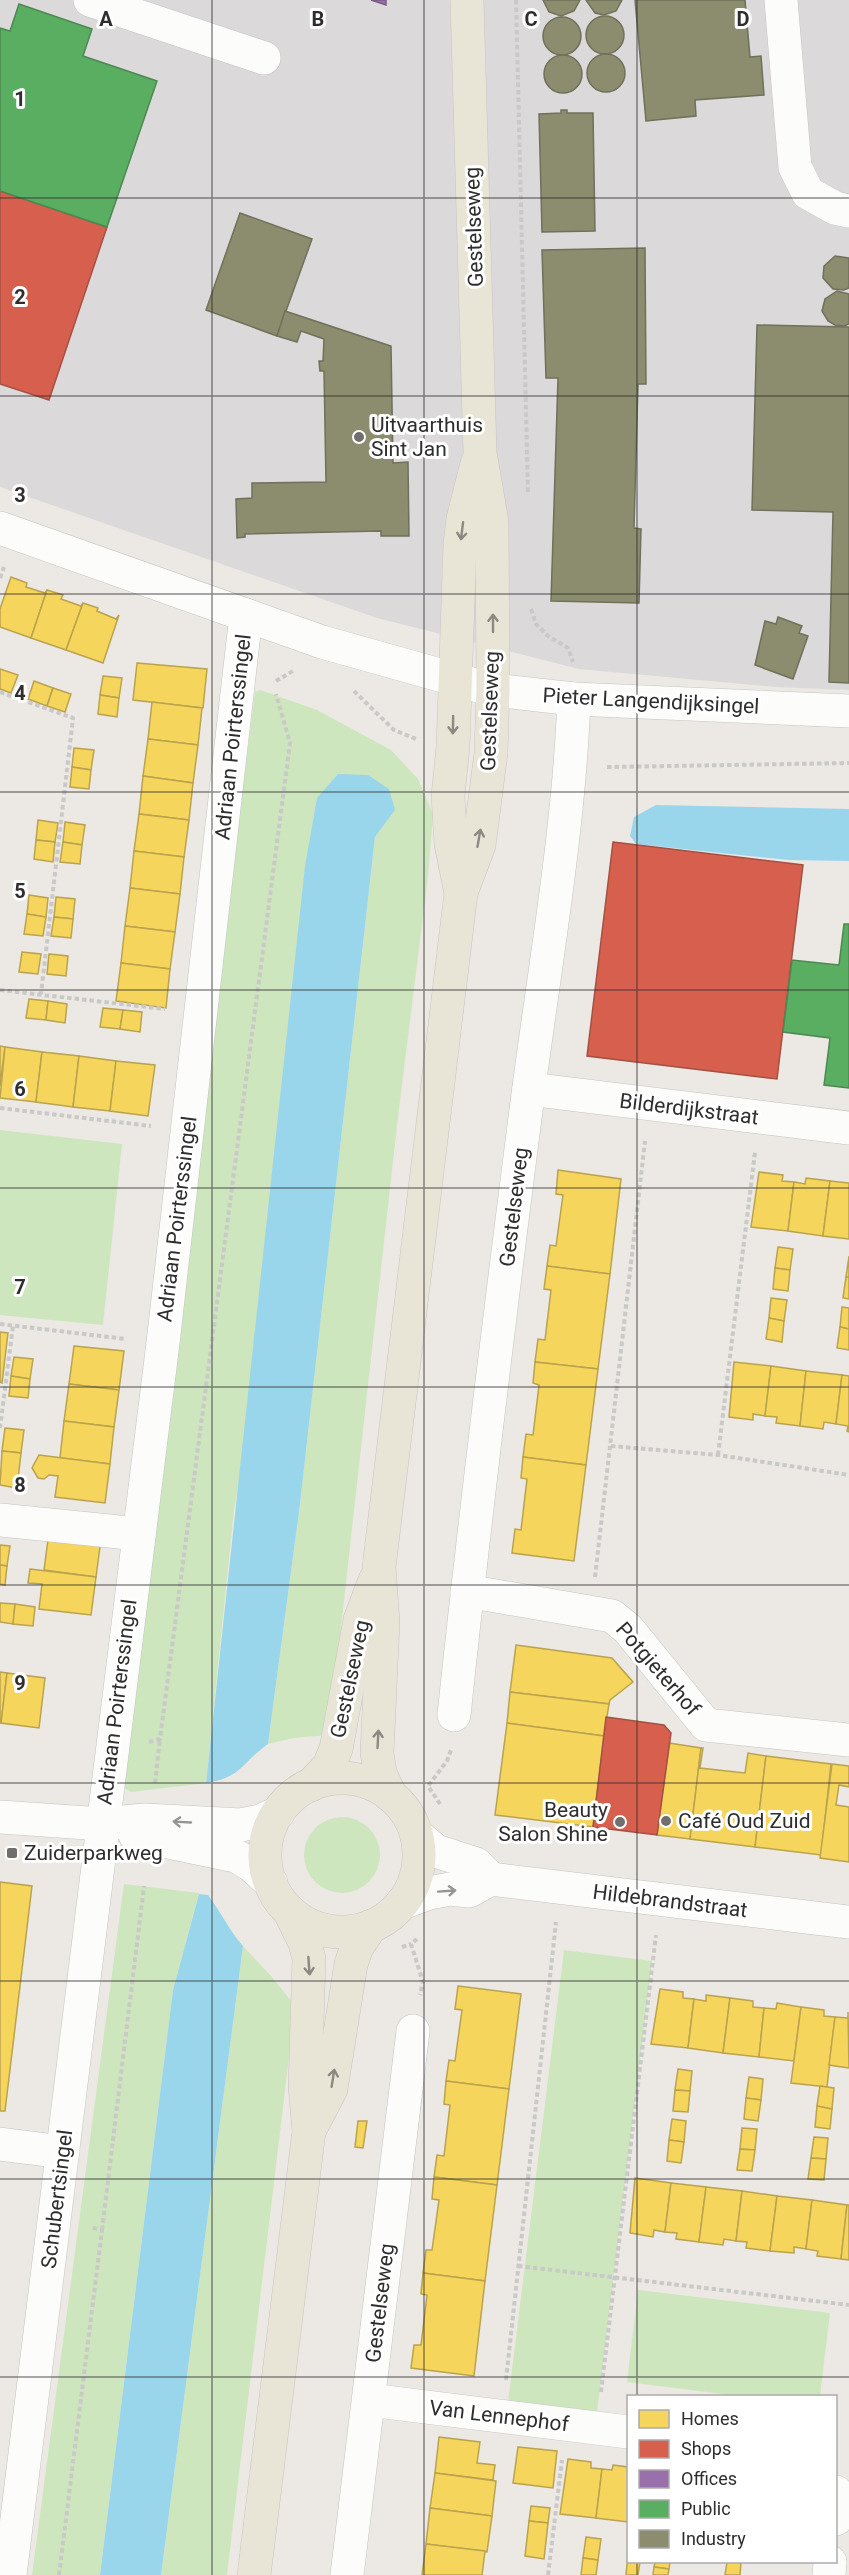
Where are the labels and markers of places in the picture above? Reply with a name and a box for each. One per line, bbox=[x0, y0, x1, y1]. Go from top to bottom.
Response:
place label: Uitvaarthuis Sint Jan bbox=[371, 413, 483, 461]
marker: Uitvaarthuis Sint Jan bbox=[352, 430, 366, 444]
place label: Beauty Salon Shine bbox=[498, 1798, 608, 1846]
place label: Café Oud Zuid bbox=[678, 1809, 810, 1833]
marker: Café Oud Zuid bbox=[659, 1814, 673, 1828]
marker: Beauty Salon Shine bbox=[613, 1815, 627, 1829]
place label: Zuiderparkweg bbox=[24, 1841, 163, 1865]
marker: Zuiderparkweg bbox=[5, 1846, 19, 1860]

